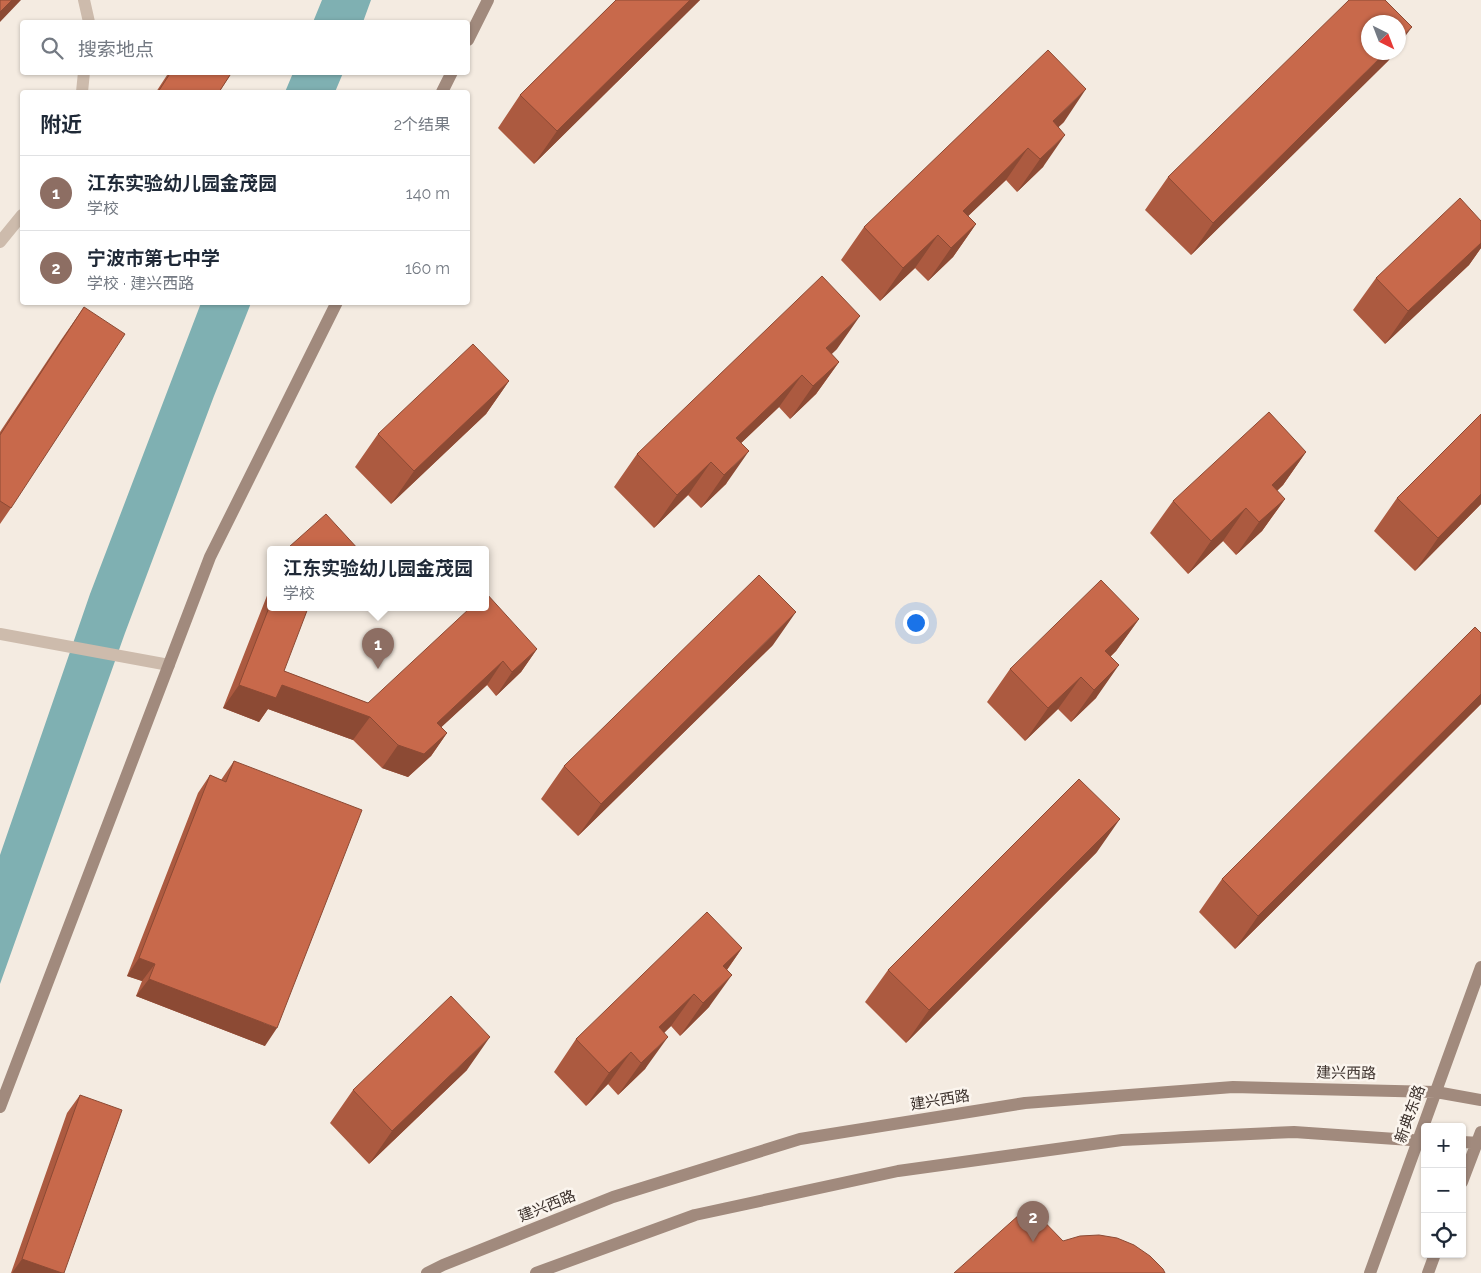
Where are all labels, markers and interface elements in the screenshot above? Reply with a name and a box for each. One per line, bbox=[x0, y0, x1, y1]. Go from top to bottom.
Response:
north arrow bbox=[1361, 15, 1406, 60]
search box bbox=[20, 20, 470, 75]
icon: search bbox=[38, 34, 66, 62]
text: 搜索地点 bbox=[78, 38, 154, 60]
text: 附近 bbox=[40, 112, 82, 137]
text: 2个结果 bbox=[394, 115, 450, 134]
text: 江东实验幼儿园金茂园 bbox=[87, 172, 277, 194]
text: 1 bbox=[52, 184, 60, 203]
text: 140 m bbox=[406, 184, 450, 203]
text: 学校 bbox=[87, 199, 119, 218]
text: 宁波市第七中学 bbox=[87, 247, 220, 269]
text: 2 bbox=[51, 259, 61, 278]
text: 160 m bbox=[405, 259, 450, 278]
text: 学校 · 建兴西路 bbox=[87, 274, 194, 293]
popup bbox=[267, 546, 489, 611]
text: 江东实验幼儿园金茂园 bbox=[283, 557, 473, 579]
text: 学校 bbox=[283, 584, 315, 603]
your location bbox=[903, 610, 929, 636]
pin: 1 bbox=[362, 628, 394, 669]
street label: 建兴西路 bbox=[1316, 1063, 1376, 1083]
street label: 新典东路 bbox=[1391, 1083, 1429, 1145]
street label: 建兴西路 bbox=[909, 1086, 971, 1114]
map controls bbox=[1421, 1123, 1466, 1258]
button: + bbox=[1421, 1123, 1466, 1168]
button: − bbox=[1421, 1168, 1466, 1213]
street label: 建兴西路 bbox=[516, 1186, 578, 1226]
pin: 2 bbox=[1017, 1201, 1049, 1242]
button: locate bbox=[1421, 1213, 1466, 1258]

